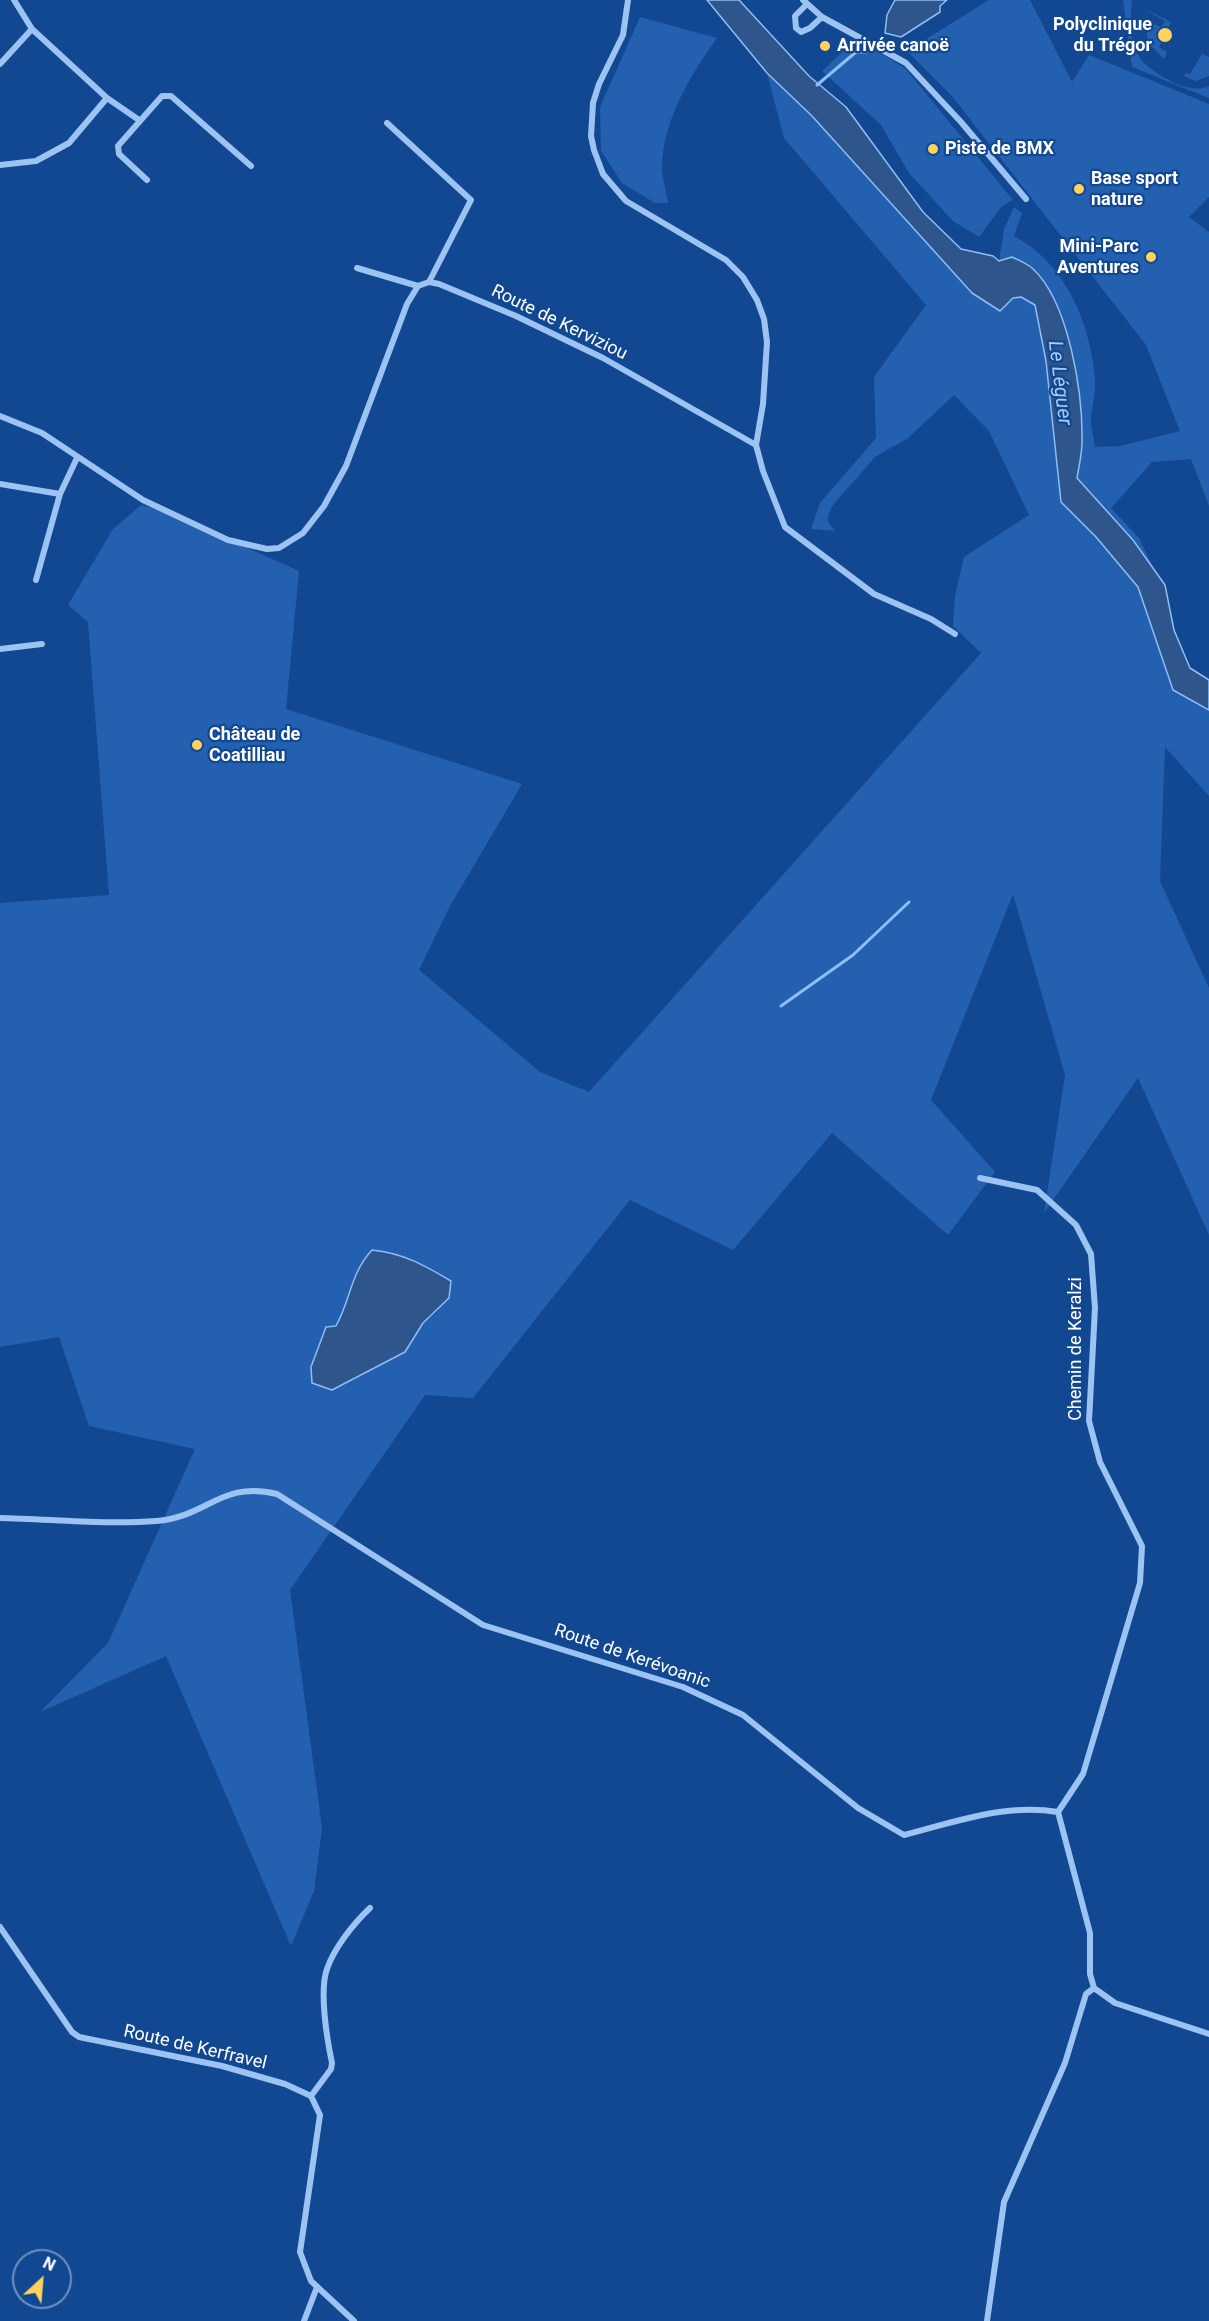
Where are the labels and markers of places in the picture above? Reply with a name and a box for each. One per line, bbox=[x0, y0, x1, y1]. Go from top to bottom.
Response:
place label: Polyclinique du Trégor bbox=[1053, 14, 1152, 57]
marker: Polyclinique du Trégor bbox=[1156, 26, 1174, 44]
place label: Arrivée canoë bbox=[837, 35, 949, 57]
marker: Arrivée canoë bbox=[818, 39, 832, 53]
place label: Piste de BMX bbox=[945, 138, 1054, 160]
marker: Piste de BMX bbox=[926, 142, 940, 156]
place label: Base sport nature bbox=[1091, 168, 1178, 210]
marker: Base sport nature bbox=[1072, 182, 1086, 196]
place label: Mini-Parc Aventures bbox=[1057, 236, 1139, 278]
marker: Mini-Parc Aventures bbox=[1144, 250, 1158, 264]
place label: Château de Coatilliau bbox=[209, 724, 300, 766]
marker: Château de Coatilliau bbox=[190, 738, 204, 752]

